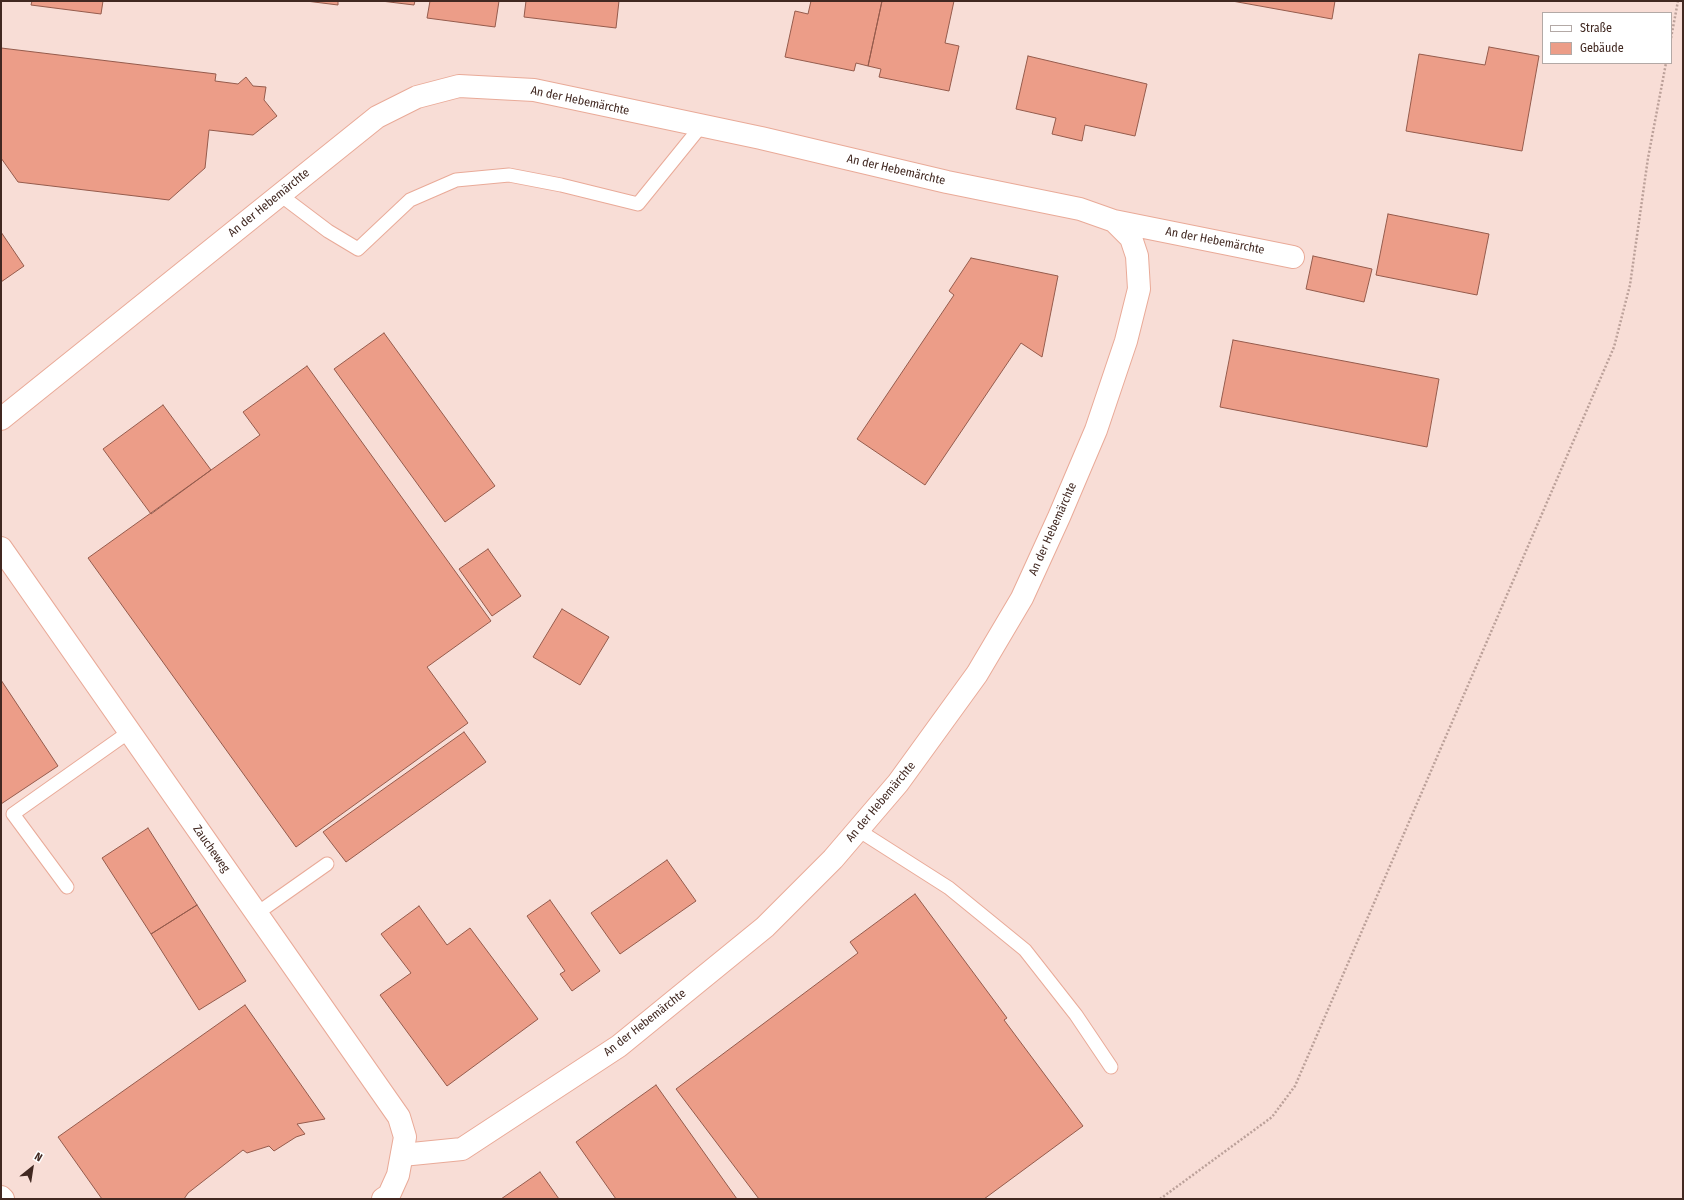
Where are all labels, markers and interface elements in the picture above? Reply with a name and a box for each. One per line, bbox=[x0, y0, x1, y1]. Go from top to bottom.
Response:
legend bbox=[1542, 12, 1672, 64]
text: Straße bbox=[1580, 21, 1612, 35]
text: Gebäude bbox=[1580, 41, 1624, 55]
street label: An der Hebemärchte bbox=[529, 84, 631, 118]
street label: An der Hebemärchte bbox=[845, 152, 947, 188]
street label: An der Hebemärchte bbox=[225, 166, 313, 240]
street label: An der Hebemärchte bbox=[1164, 224, 1266, 258]
street label: An der Hebemärchte bbox=[1026, 480, 1080, 578]
street label: An der Hebemärchte bbox=[843, 759, 919, 845]
street label: Zaucheweg bbox=[189, 823, 233, 875]
street label: An der Hebemärchte bbox=[601, 986, 689, 1060]
north arrow bbox=[12, 1148, 52, 1188]
text: N bbox=[32, 1150, 44, 1164]

